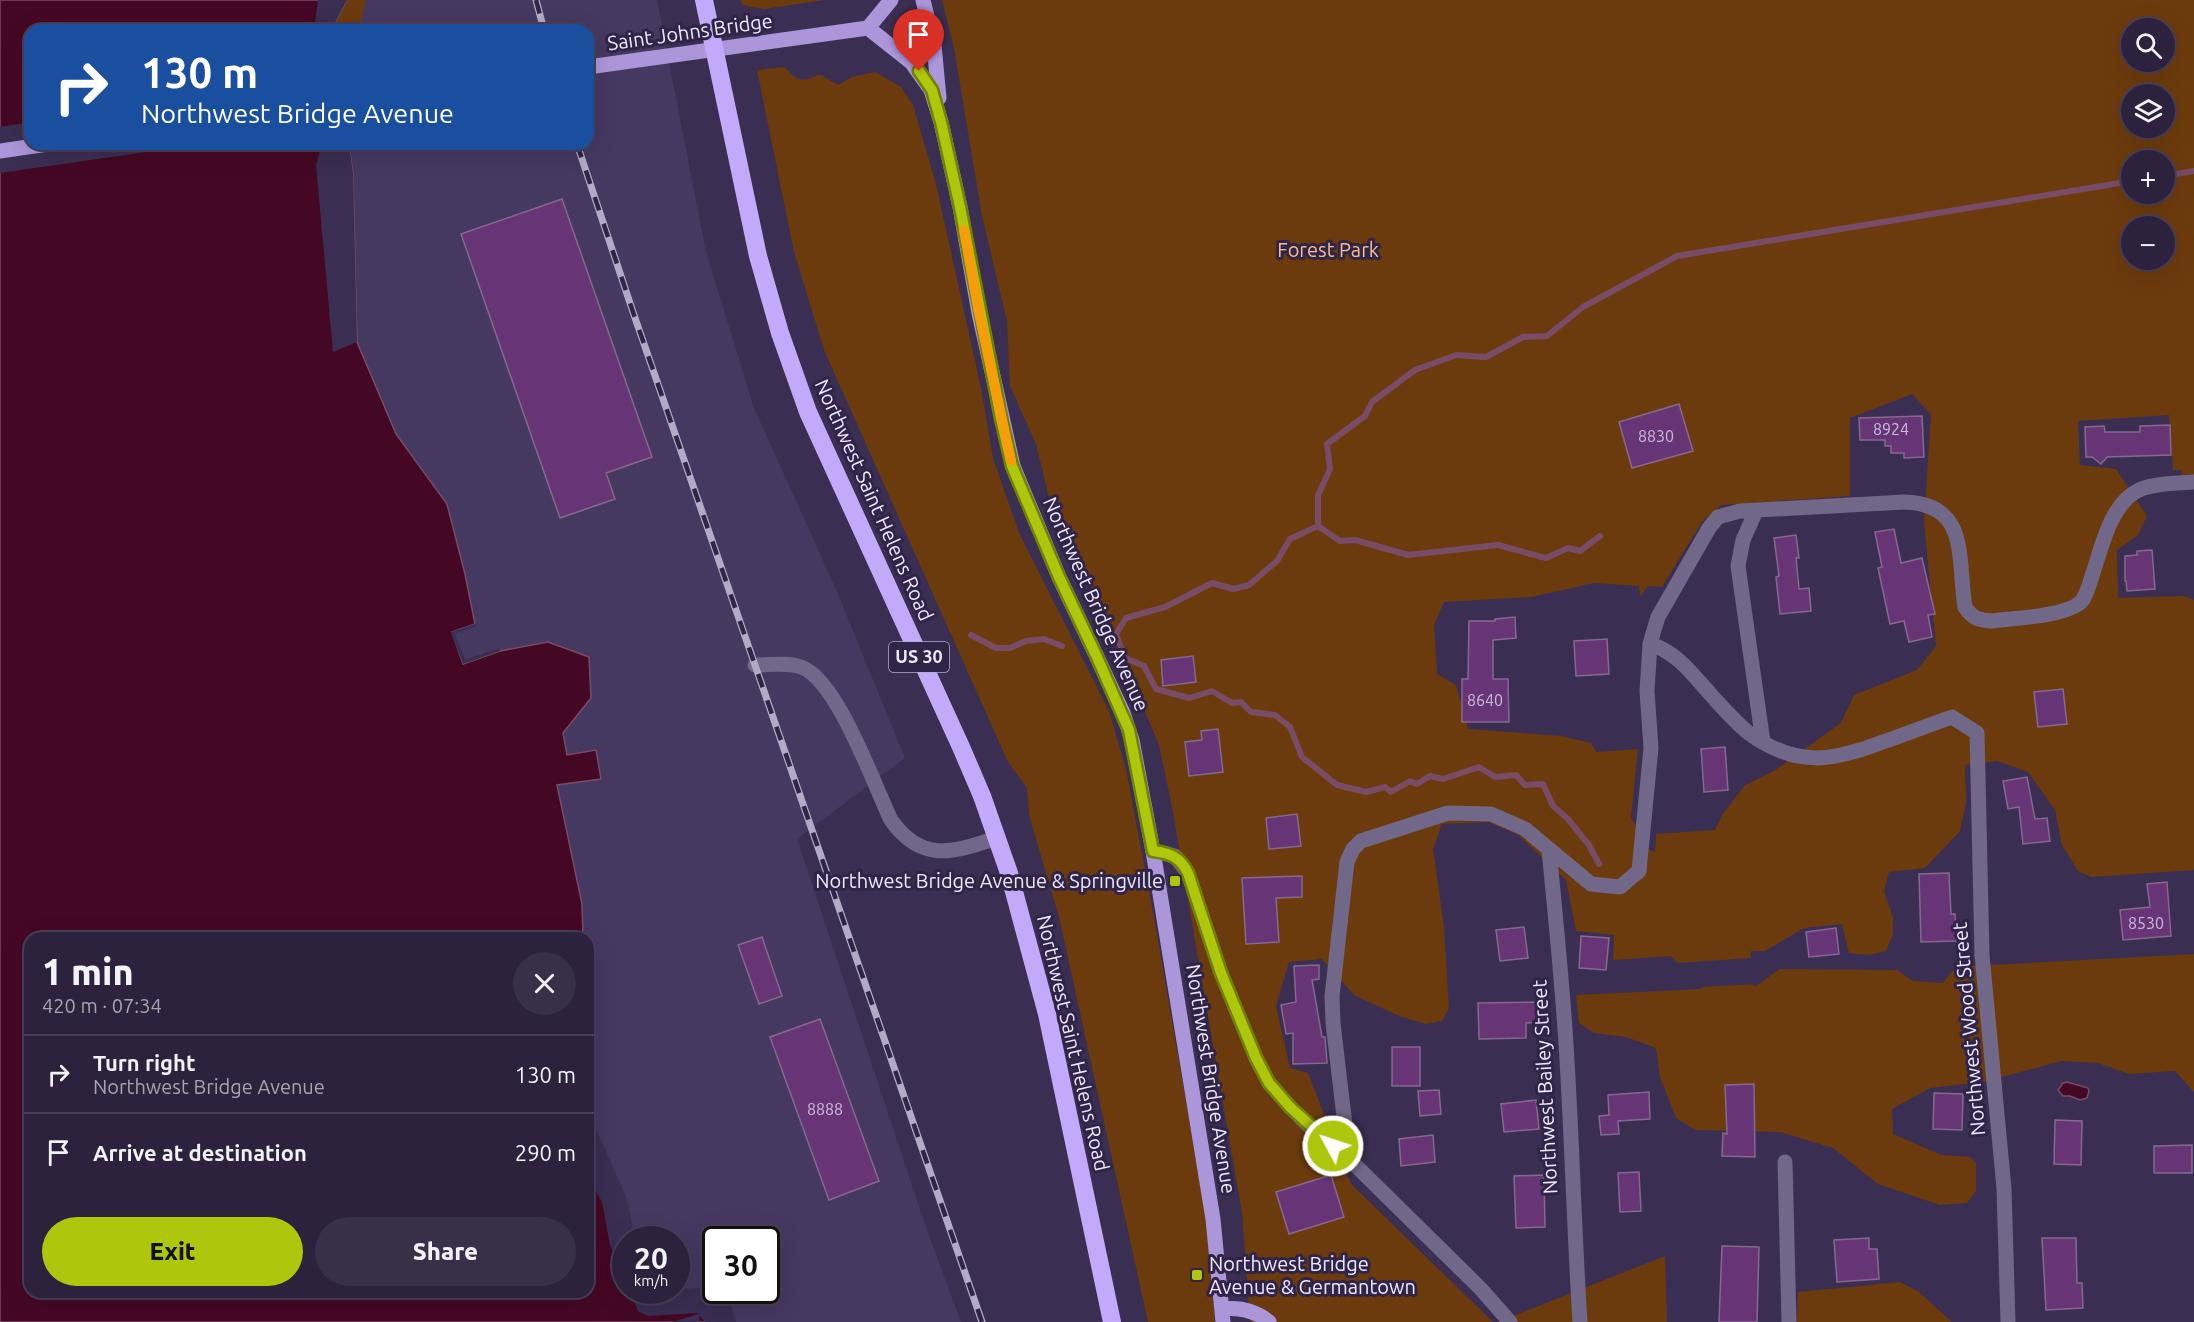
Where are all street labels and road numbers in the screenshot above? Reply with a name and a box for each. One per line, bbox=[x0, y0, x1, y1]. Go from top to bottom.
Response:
street label: Saint Johns Bridge bbox=[606, 9, 774, 54]
street label: Northwest Saint Helens Road bbox=[811, 375, 938, 624]
street label: Northwest Bridge Avenue bbox=[1039, 493, 1154, 714]
road number: US 30 bbox=[889, 642, 949, 672]
street label: Northwest Saint Helens Road bbox=[1033, 913, 1114, 1173]
street label: Northwest Wood Street bbox=[1948, 921, 1989, 1137]
street label: Northwest Bridge Avenue bbox=[1182, 963, 1241, 1195]
street label: Northwest Bailey Street bbox=[1527, 979, 1562, 1195]

